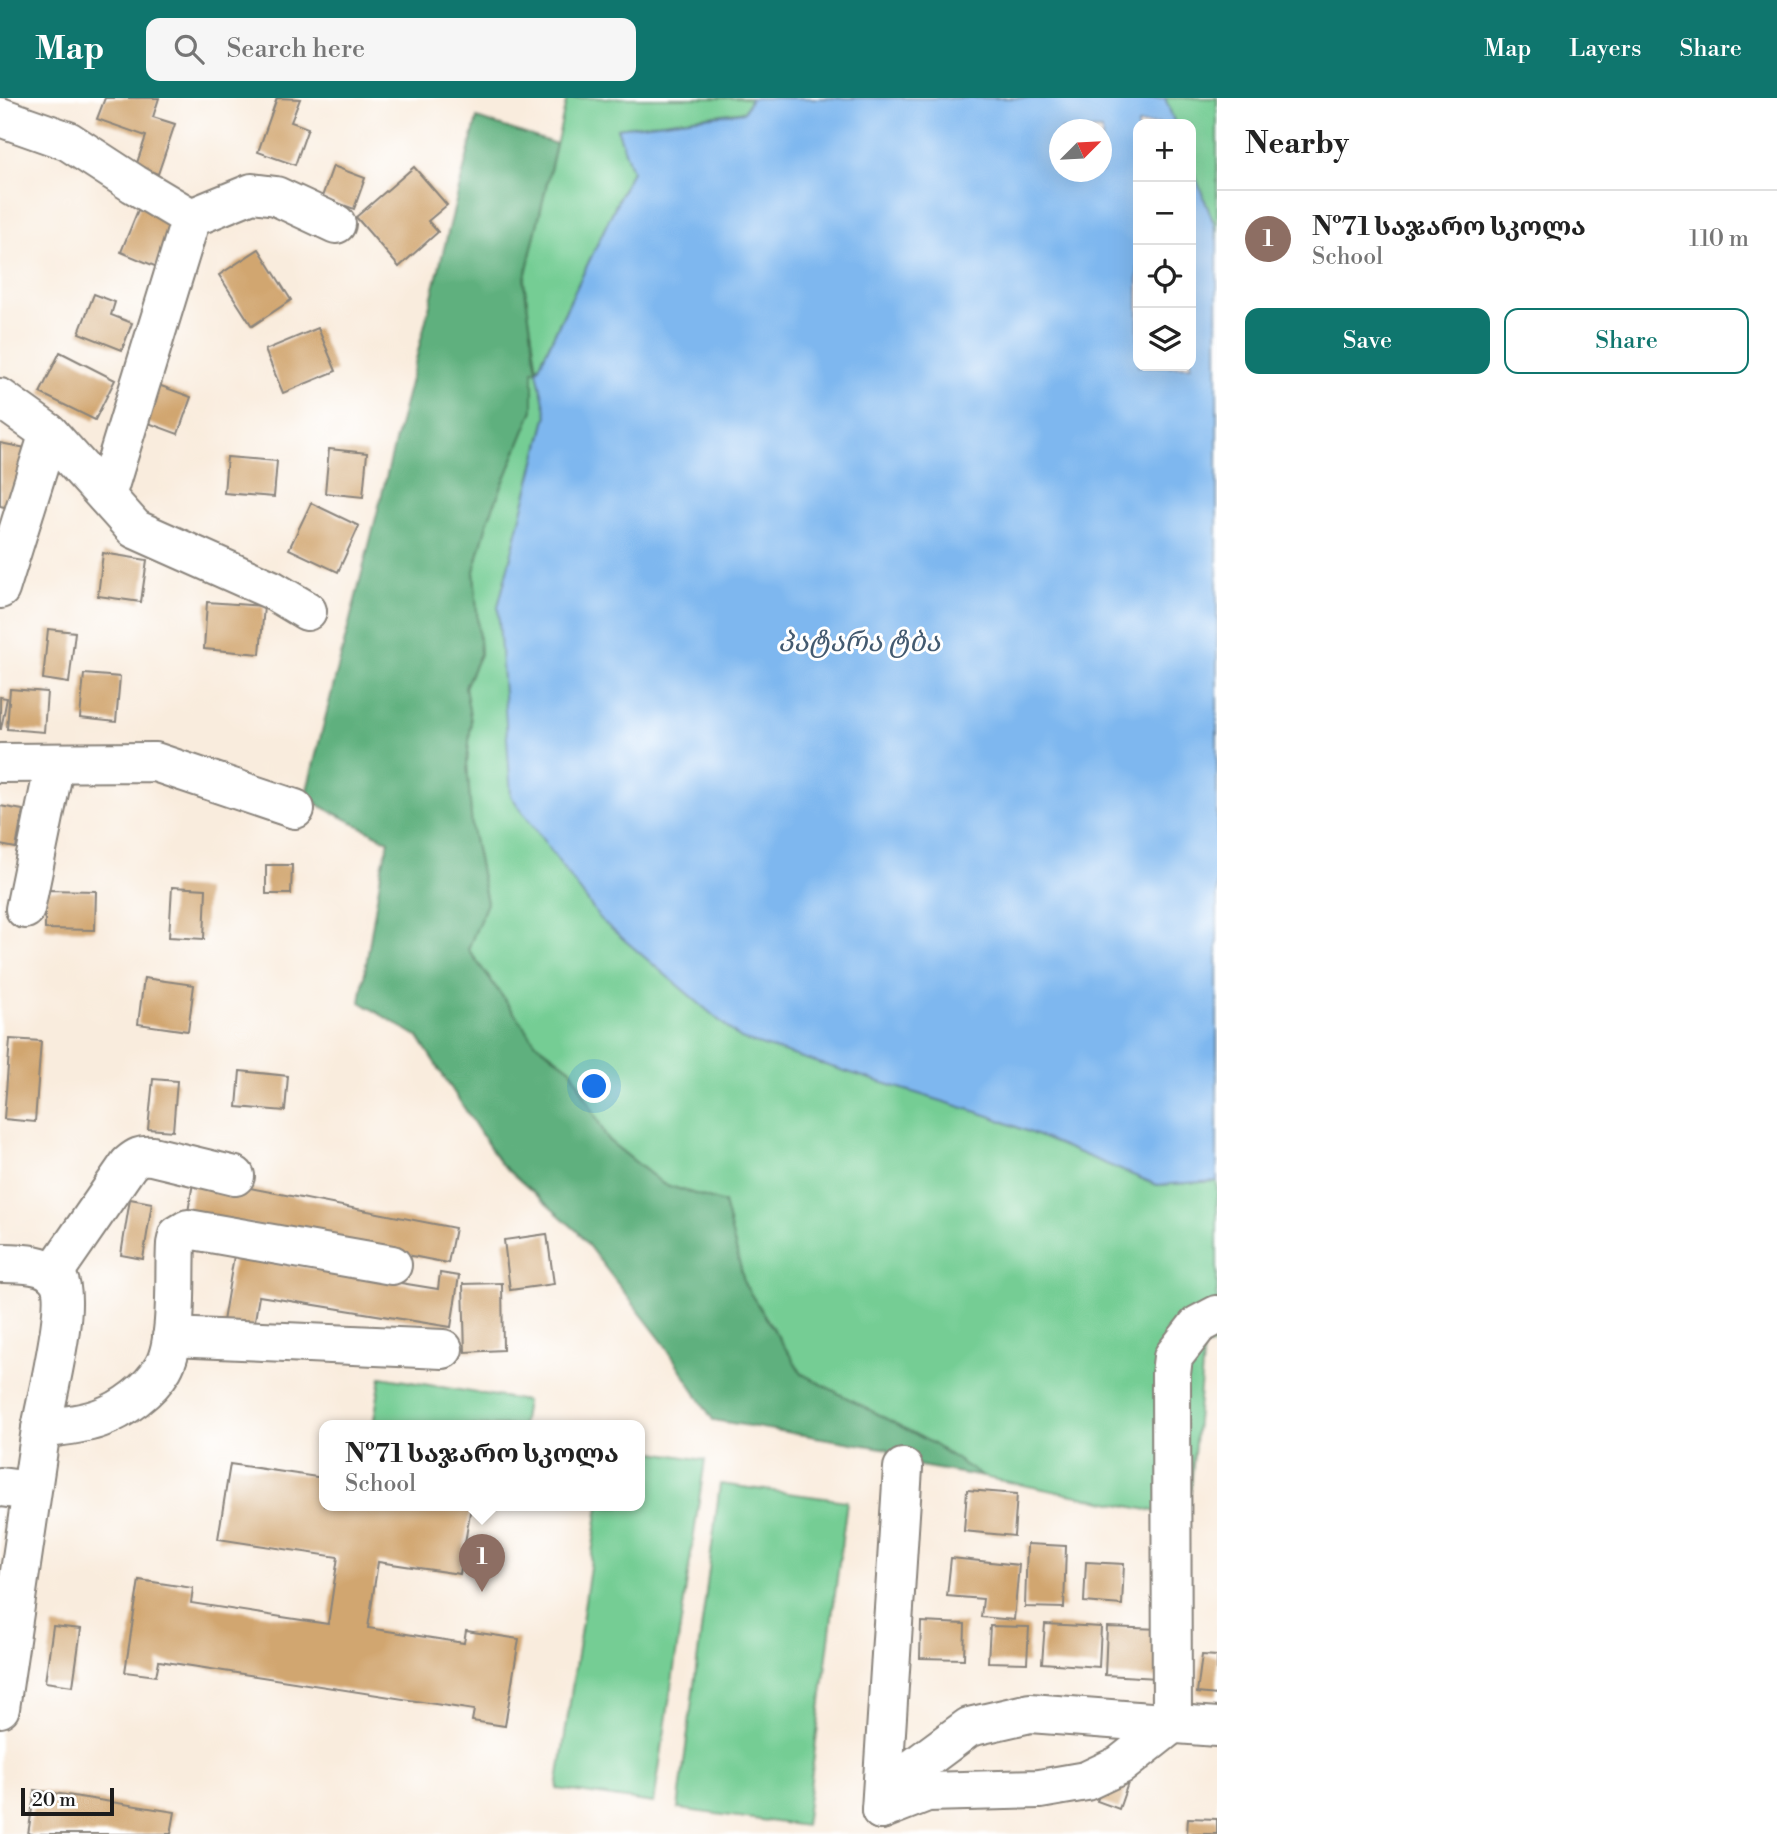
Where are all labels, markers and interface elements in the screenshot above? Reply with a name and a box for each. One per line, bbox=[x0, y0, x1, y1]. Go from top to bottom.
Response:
search box bbox=[146, 18, 636, 81]
text: Map bbox=[35, 29, 104, 70]
icon: search bbox=[170, 30, 208, 68]
text: Search here bbox=[226, 33, 365, 65]
text: Map bbox=[1484, 34, 1531, 64]
text: Layers bbox=[1569, 34, 1641, 64]
text: Share bbox=[1679, 34, 1742, 64]
north arrow bbox=[1049, 119, 1112, 182]
map controls bbox=[1133, 119, 1196, 371]
button: + bbox=[1133, 119, 1196, 182]
text: Nearby bbox=[1245, 125, 1349, 163]
button: − bbox=[1133, 182, 1196, 245]
text: №71 საჯარო სკოლა bbox=[1312, 211, 1586, 243]
text: 1 bbox=[1262, 225, 1274, 253]
text: 110 m bbox=[1689, 225, 1749, 253]
text: School bbox=[1312, 243, 1383, 271]
button: locate bbox=[1133, 245, 1196, 308]
button: layers bbox=[1133, 308, 1196, 371]
button: Save bbox=[1245, 308, 1490, 374]
button: Share bbox=[1504, 308, 1749, 374]
water label: პატარა ტბა bbox=[778, 625, 941, 660]
your location bbox=[577, 1069, 611, 1103]
popup bbox=[319, 1420, 645, 1511]
text: №71 საჯარო სკოლა bbox=[345, 1438, 619, 1470]
text: School bbox=[345, 1470, 416, 1498]
pin: 1 bbox=[459, 1534, 505, 1592]
scale bar bbox=[21, 1785, 114, 1817]
text: 20 m bbox=[32, 1788, 76, 1812]

